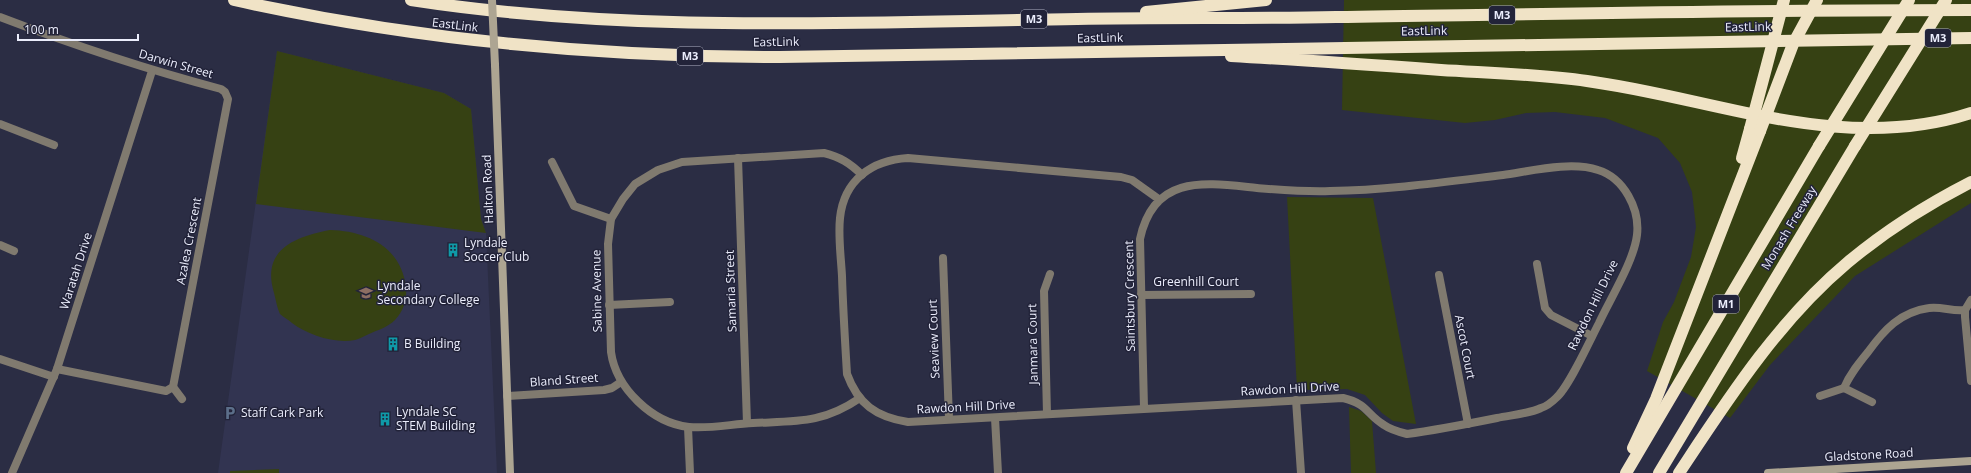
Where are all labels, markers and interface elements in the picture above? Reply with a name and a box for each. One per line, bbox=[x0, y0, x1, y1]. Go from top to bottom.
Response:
road number: M3 bbox=[1489, 6, 1515, 24]
road number: M3 bbox=[1021, 10, 1047, 28]
street label: EastLink bbox=[431, 13, 480, 36]
scale bar bbox=[18, 16, 138, 42]
street label: EastLink bbox=[1725, 18, 1772, 35]
text: 100 m bbox=[24, 21, 59, 38]
street label: EastLink bbox=[1401, 22, 1448, 39]
street label: EastLink bbox=[1077, 29, 1124, 46]
road number: M3 bbox=[1925, 29, 1951, 47]
street label: EastLink bbox=[753, 33, 800, 50]
street label: Darwin Street bbox=[137, 45, 215, 82]
road number: M3 bbox=[677, 47, 703, 65]
street label: Halton Road bbox=[478, 154, 497, 224]
street label: Monash Freeway bbox=[1757, 182, 1821, 273]
street label: Azalea Crescent bbox=[172, 196, 205, 286]
street label: Waratah Drive bbox=[55, 230, 96, 312]
place label: Lyndale Soccer Club bbox=[464, 234, 529, 265]
street label: Saintsbury Crescent bbox=[1120, 240, 1139, 352]
building icon: Lyndale Soccer Club bbox=[445, 242, 461, 258]
street label: Sabine Avenue bbox=[587, 249, 606, 332]
street label: Samaria Street bbox=[721, 250, 740, 332]
street label: Rawdon Hill Drive bbox=[1563, 256, 1622, 353]
street label: Greenhill Court bbox=[1153, 273, 1239, 290]
place label: Lyndale Secondary College bbox=[377, 277, 480, 308]
school or university icon: Lyndale Secondary College bbox=[358, 285, 374, 301]
road number: M1 bbox=[1713, 295, 1739, 313]
street label: Seaview Court bbox=[924, 299, 943, 379]
street label: Janmara Court bbox=[1023, 303, 1042, 386]
street label: Ascot Court bbox=[1451, 313, 1480, 380]
place label: B Building bbox=[404, 335, 461, 352]
building icon: B Building bbox=[385, 336, 401, 352]
street label: Bland Street bbox=[529, 369, 599, 390]
street label: Rawdon Hill Drive bbox=[1240, 377, 1340, 400]
street label: Rawdon Hill Drive bbox=[916, 395, 1016, 418]
place label: Lyndale SC STEM Building bbox=[396, 403, 476, 434]
place label: Staff Cark Park bbox=[241, 404, 324, 421]
parking icon: Staff Cark Park bbox=[222, 405, 238, 421]
building icon: Lyndale SC STEM Building bbox=[377, 411, 393, 427]
street label: Gladstone Road bbox=[1824, 444, 1914, 465]

